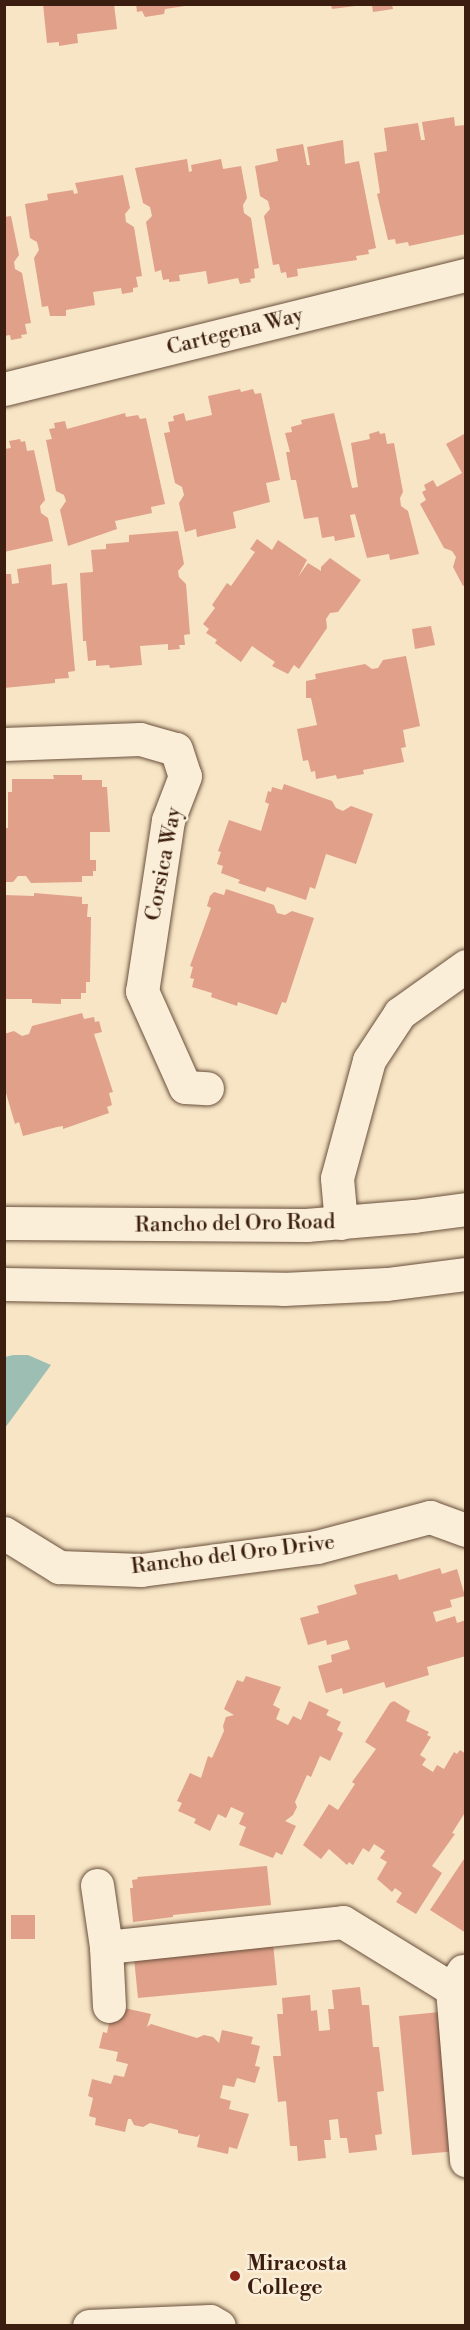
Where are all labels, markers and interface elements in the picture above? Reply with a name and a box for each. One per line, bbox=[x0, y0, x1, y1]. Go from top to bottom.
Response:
street label: Cartegena Way bbox=[164, 303, 306, 361]
street label: Corsica Way bbox=[141, 805, 187, 923]
street label: Rancho del Oro Road bbox=[135, 1210, 335, 1238]
street label: Rancho del Oro Drive bbox=[130, 1530, 336, 1580]
place label: Miracosta College bbox=[247, 2251, 347, 2301]
marker: Miracosta College bbox=[228, 2269, 242, 2283]

